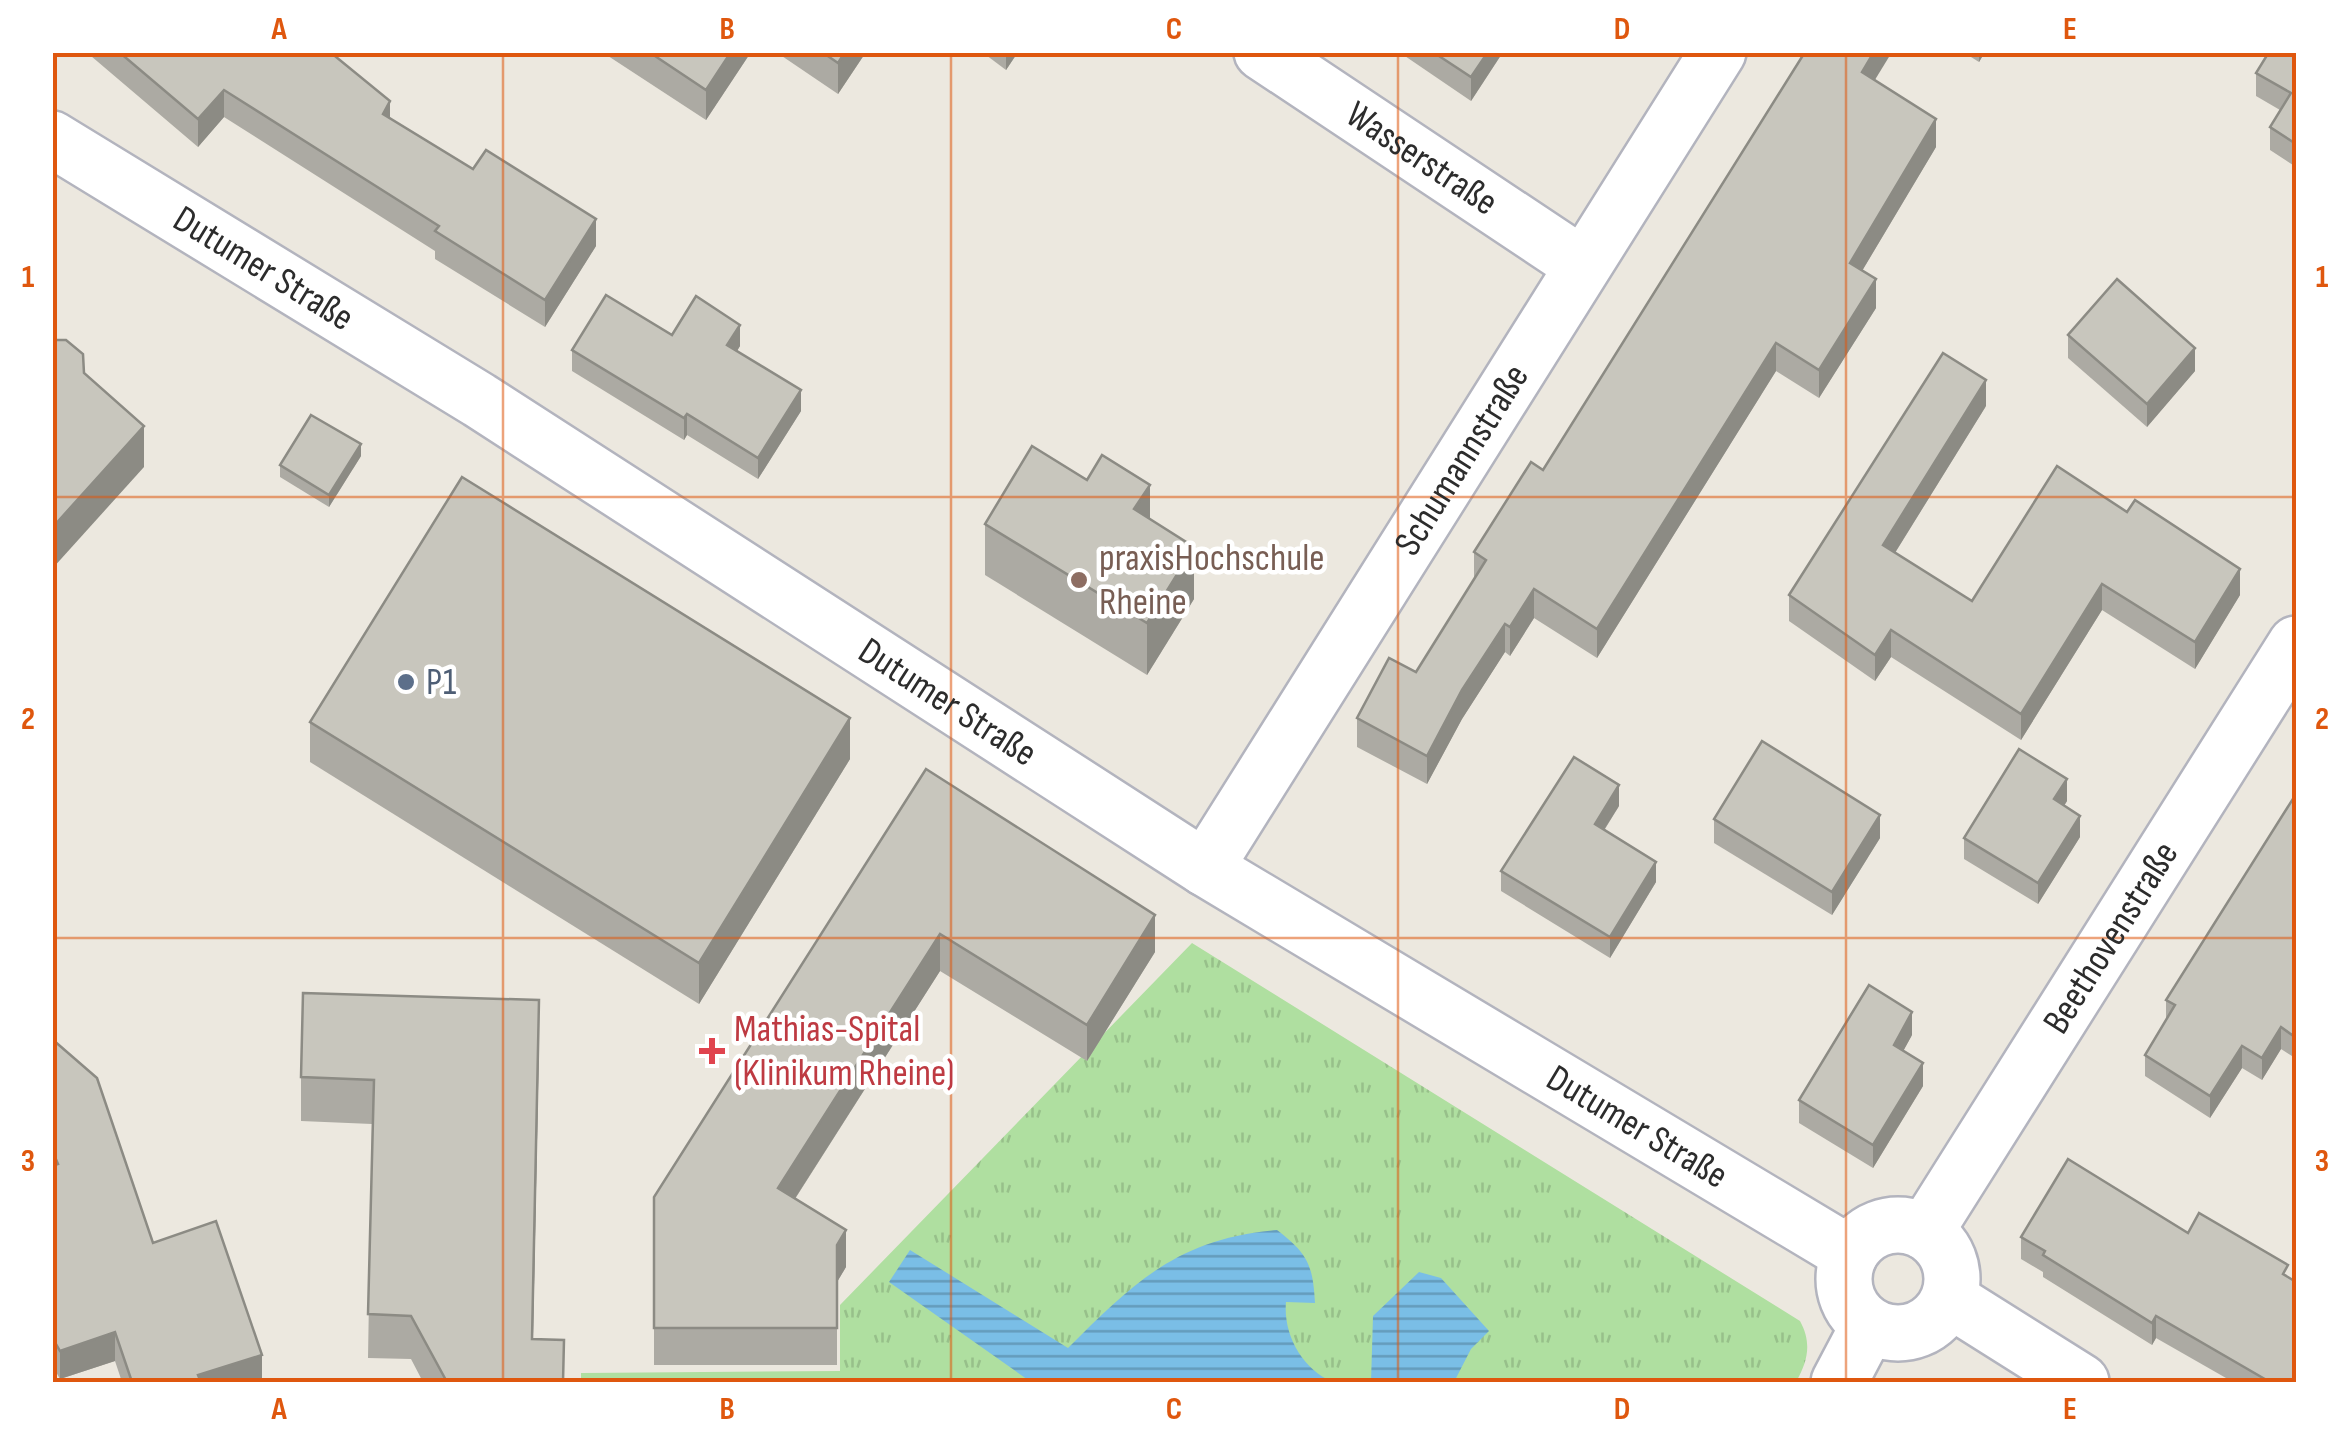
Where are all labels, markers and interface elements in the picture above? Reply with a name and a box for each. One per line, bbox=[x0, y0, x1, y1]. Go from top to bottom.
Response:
text: A bbox=[270, 10, 287, 49]
text: B bbox=[719, 10, 735, 49]
text: C bbox=[1166, 10, 1182, 49]
text: D bbox=[1614, 10, 1630, 49]
text: E bbox=[2063, 10, 2077, 49]
street label: Wasserstraße bbox=[1338, 92, 1506, 225]
street label: Dutumer Straße bbox=[165, 196, 362, 340]
text: 1 bbox=[22, 258, 35, 297]
text: 1 bbox=[2316, 258, 2329, 297]
street label: Schumannstraße bbox=[1385, 356, 1538, 564]
place label: praxisHochschule Rheine bbox=[1099, 536, 1325, 625]
marker: praxisHochschule Rheine bbox=[1068, 569, 1090, 591]
street label: Dutumer Straße bbox=[850, 628, 1045, 776]
place label: P1 bbox=[426, 660, 456, 705]
marker: P1 bbox=[395, 671, 417, 693]
text: 2 bbox=[21, 700, 35, 739]
text: 2 bbox=[2315, 700, 2329, 739]
street label: Beethovenstraße bbox=[2033, 833, 2188, 1042]
place label: Mathias-Spital (Klinikum Rheine) bbox=[734, 1007, 955, 1096]
marker: Mathias-Spital (Klinikum Rheine) bbox=[699, 1038, 725, 1064]
street label: Dutumer Straße bbox=[1539, 1055, 1736, 1198]
text: 3 bbox=[21, 1142, 35, 1181]
text: 3 bbox=[2315, 1142, 2329, 1181]
text: A bbox=[270, 1390, 287, 1429]
text: B bbox=[719, 1390, 735, 1429]
text: C bbox=[1166, 1390, 1182, 1429]
text: D bbox=[1614, 1390, 1630, 1429]
text: E bbox=[2063, 1390, 2077, 1429]

